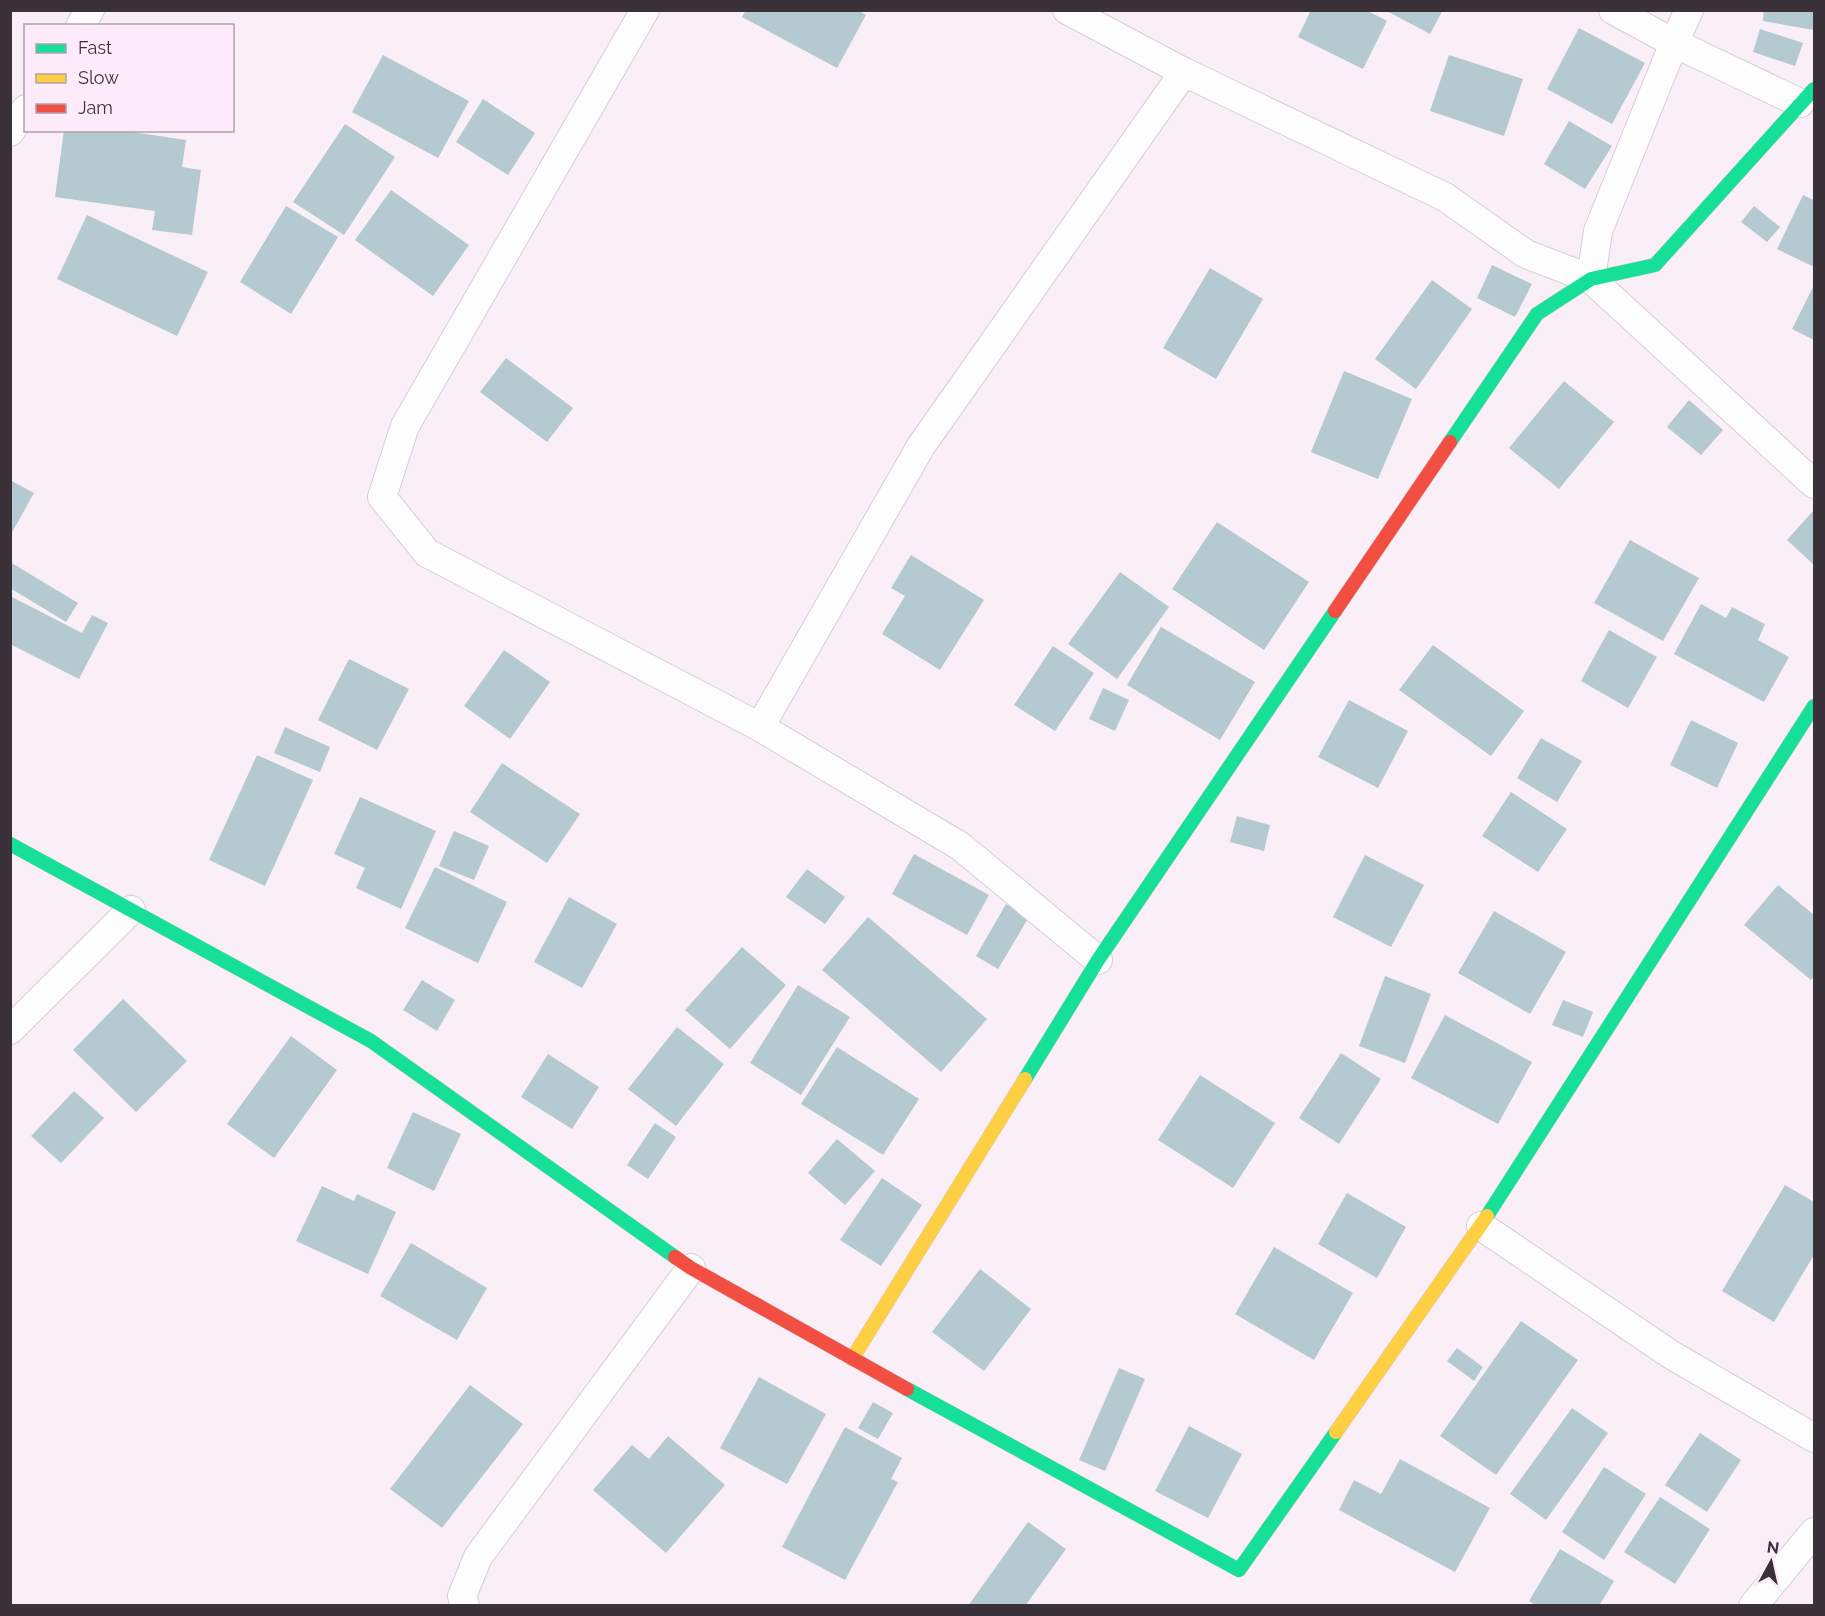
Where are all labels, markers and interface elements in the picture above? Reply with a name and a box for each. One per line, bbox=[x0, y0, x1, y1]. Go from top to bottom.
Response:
legend bbox=[24, 24, 234, 132]
text: Fast bbox=[78, 37, 112, 58]
text: Slow bbox=[78, 67, 119, 88]
text: Jam bbox=[78, 97, 113, 118]
north arrow bbox=[1741, 1532, 1801, 1592]
text: N bbox=[1766, 1537, 1780, 1558]

